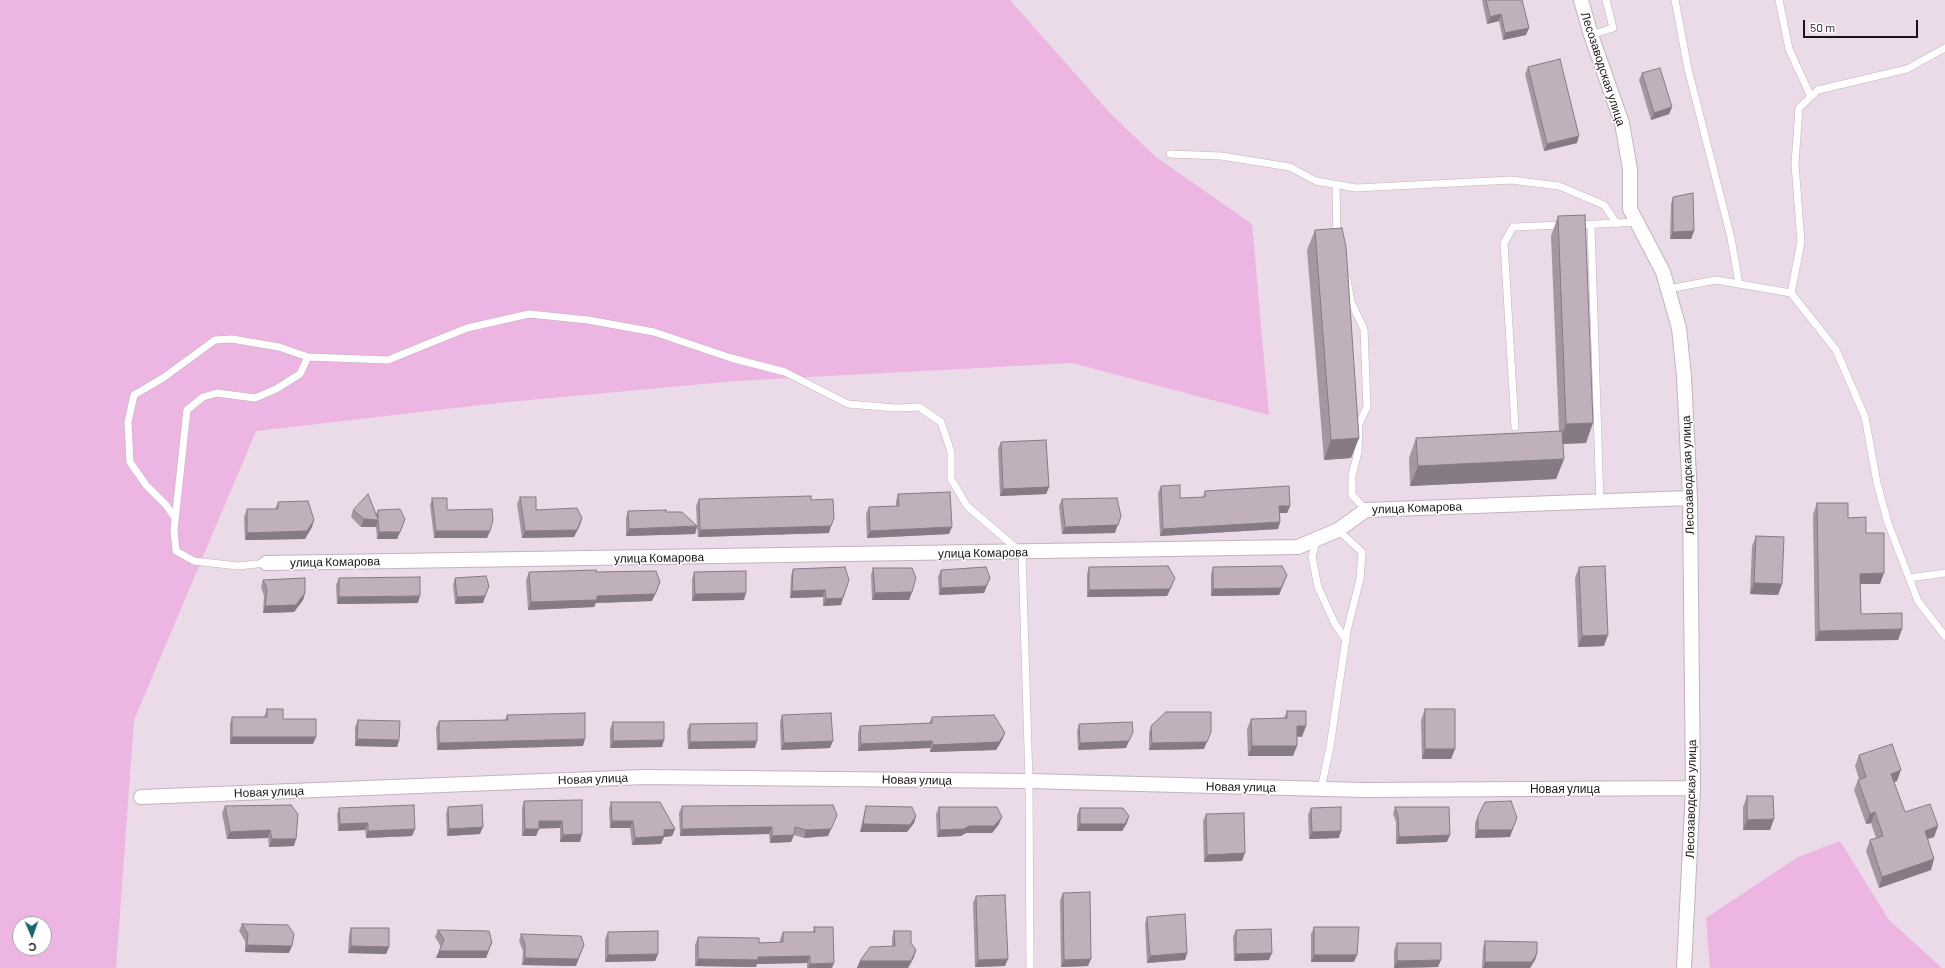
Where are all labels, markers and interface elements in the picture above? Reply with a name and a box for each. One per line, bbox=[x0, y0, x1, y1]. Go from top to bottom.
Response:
street label: Лесозаводская улица bbox=[1578, 10, 1628, 128]
scale bar bbox=[1805, 12, 1920, 38]
text: 50 m bbox=[1810, 20, 1835, 34]
street label: Лесозаводская улица bbox=[1679, 415, 1697, 535]
street label: улица Комарова bbox=[1372, 499, 1462, 517]
street label: улица Комарова bbox=[938, 545, 1028, 561]
street label: улица Комарова bbox=[614, 550, 704, 566]
street label: улица Комарова bbox=[290, 554, 380, 570]
street label: Лесозаводская улица bbox=[1683, 739, 1699, 859]
street label: Новая улица bbox=[558, 771, 628, 787]
street label: Новая улица bbox=[882, 772, 952, 788]
street label: Новая улица bbox=[1206, 779, 1276, 795]
street label: Новая улица bbox=[1530, 782, 1600, 796]
street label: Новая улица bbox=[234, 784, 304, 800]
north arrow bbox=[12, 916, 52, 956]
text: С bbox=[28, 941, 37, 954]

